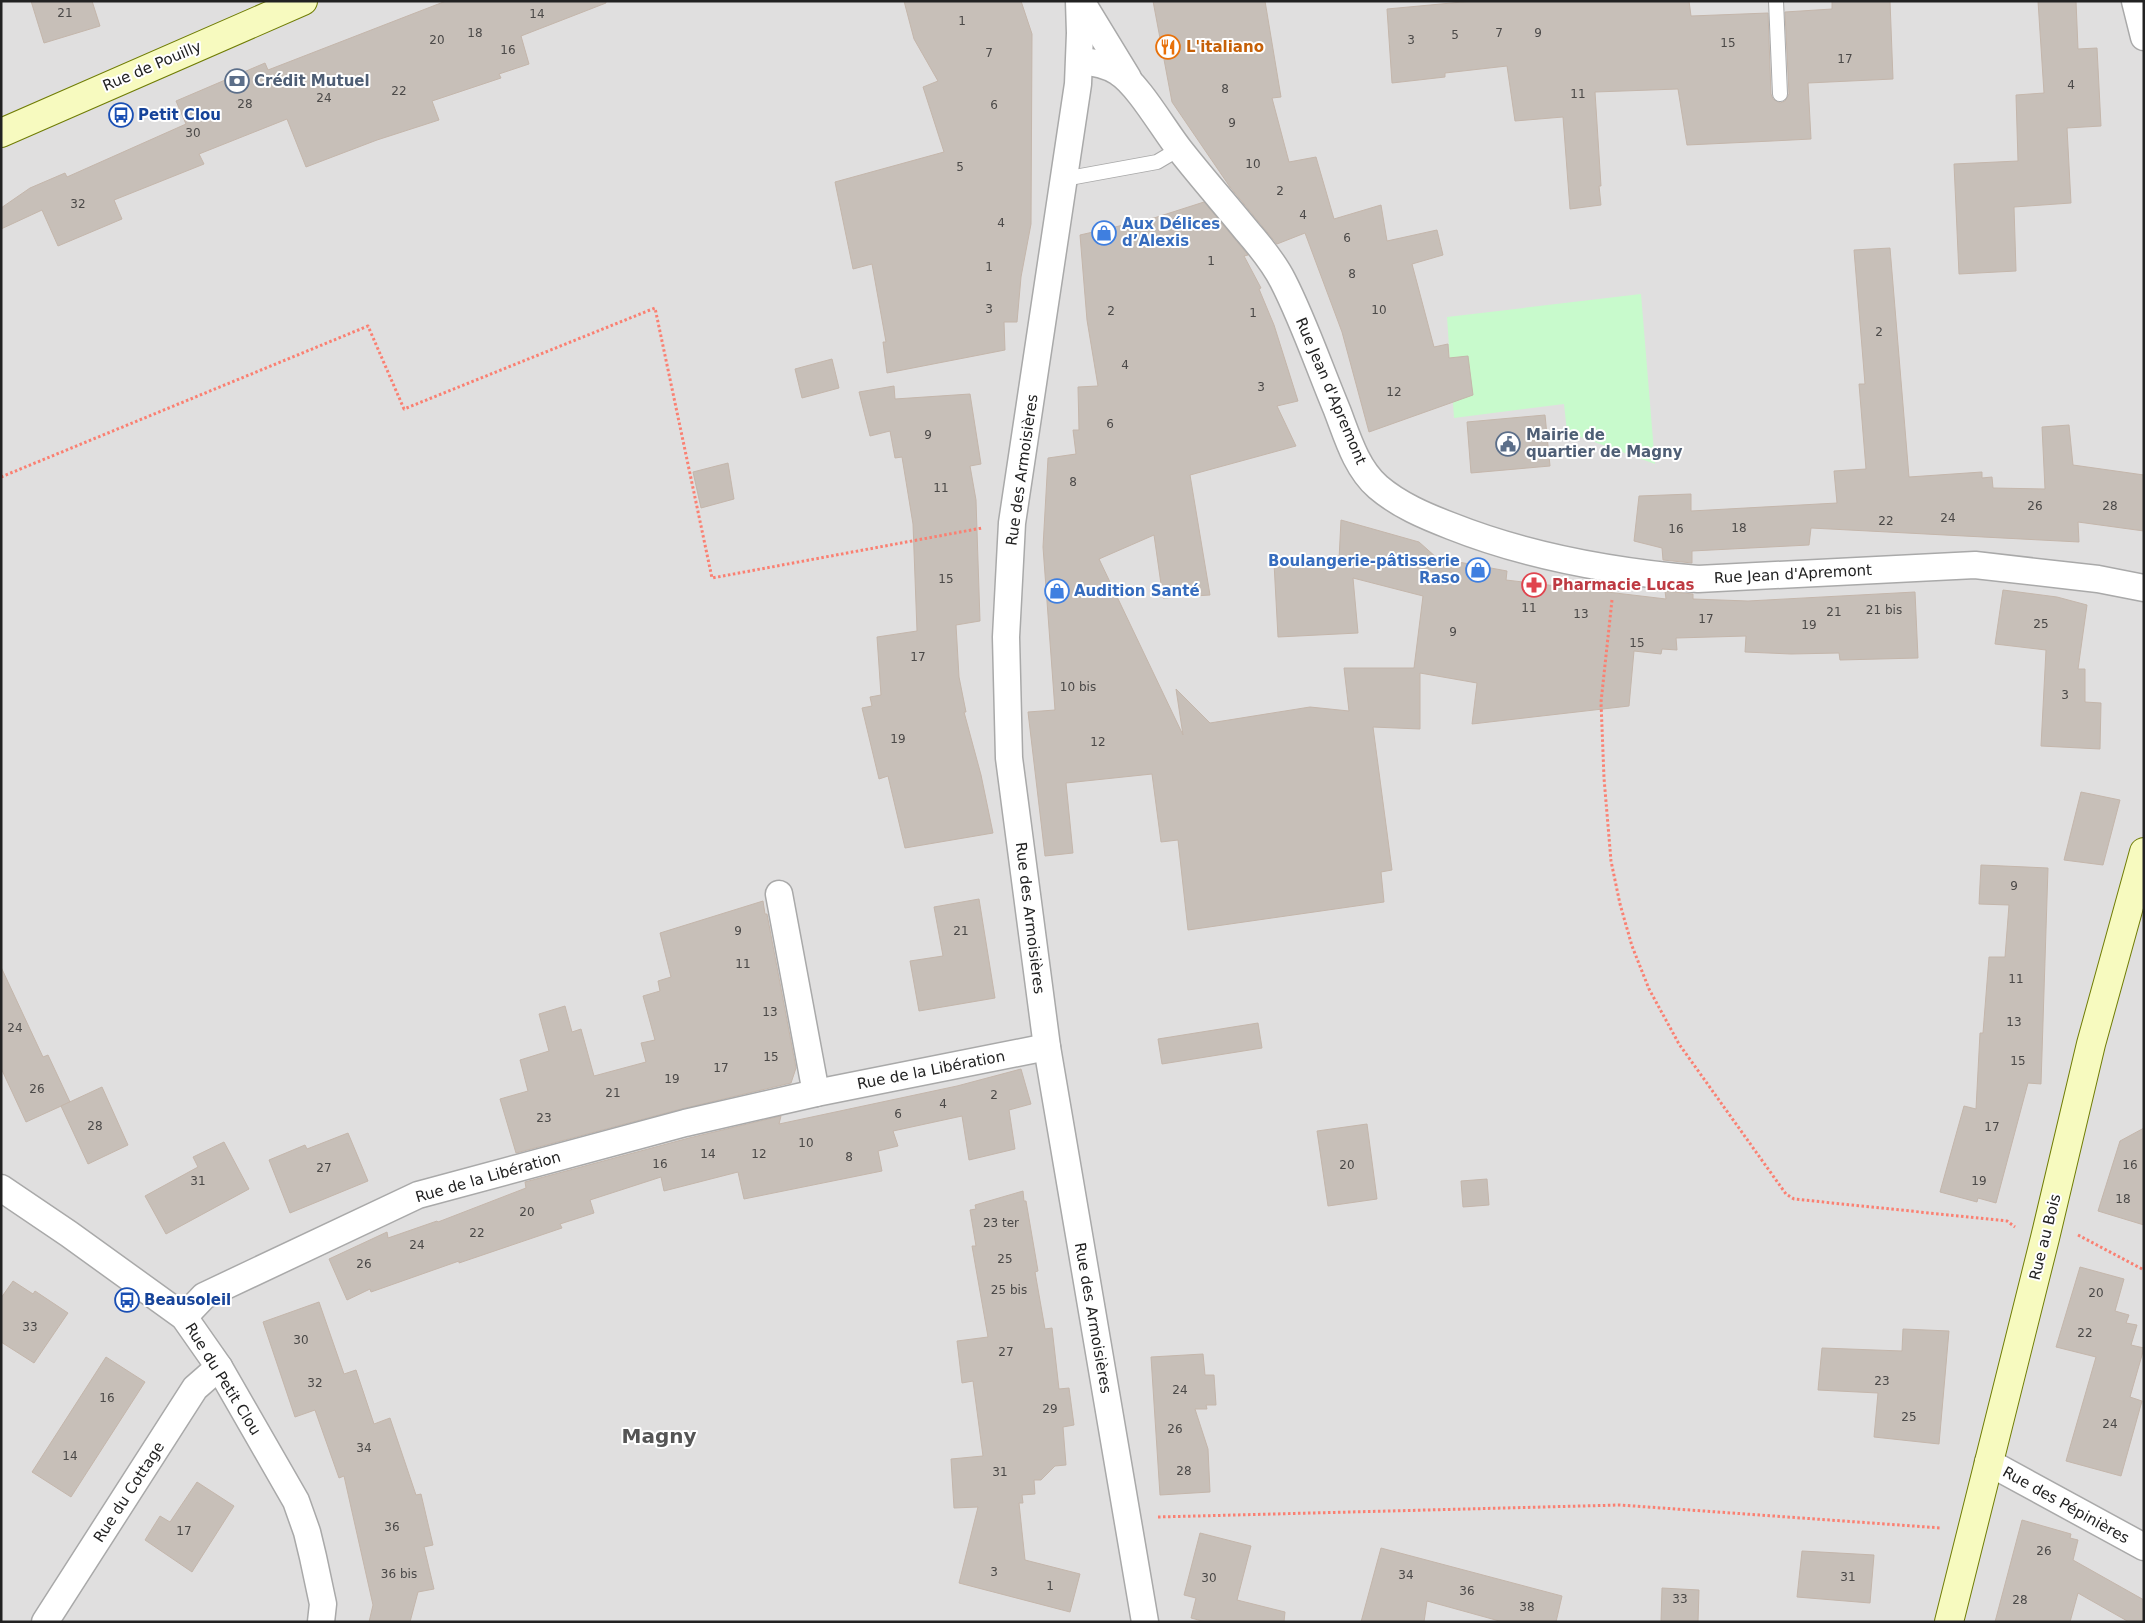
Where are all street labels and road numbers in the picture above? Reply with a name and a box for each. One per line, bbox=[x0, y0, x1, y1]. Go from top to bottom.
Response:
street label: Rue de Pouilly bbox=[100, 37, 204, 95]
street label: Rue Jean d'Apremont bbox=[1292, 315, 1370, 467]
street label: Rue des Armoisières bbox=[1002, 393, 1042, 547]
street label: Rue Jean d'Apremont bbox=[1714, 561, 1872, 587]
street label: Rue des Armoisières bbox=[1012, 841, 1048, 995]
street label: Rue de la Libération bbox=[856, 1047, 1006, 1093]
street label: Rue de la Libération bbox=[413, 1148, 563, 1206]
street label: Rue au Bois bbox=[2026, 1192, 2064, 1282]
street label: Rue des Armoisières bbox=[1071, 1241, 1115, 1395]
street label: Rue du Petit Clou bbox=[181, 1320, 265, 1438]
street label: Rue du Cottage bbox=[90, 1438, 168, 1546]
street label: Rue des Pépinières bbox=[2000, 1463, 2133, 1547]

